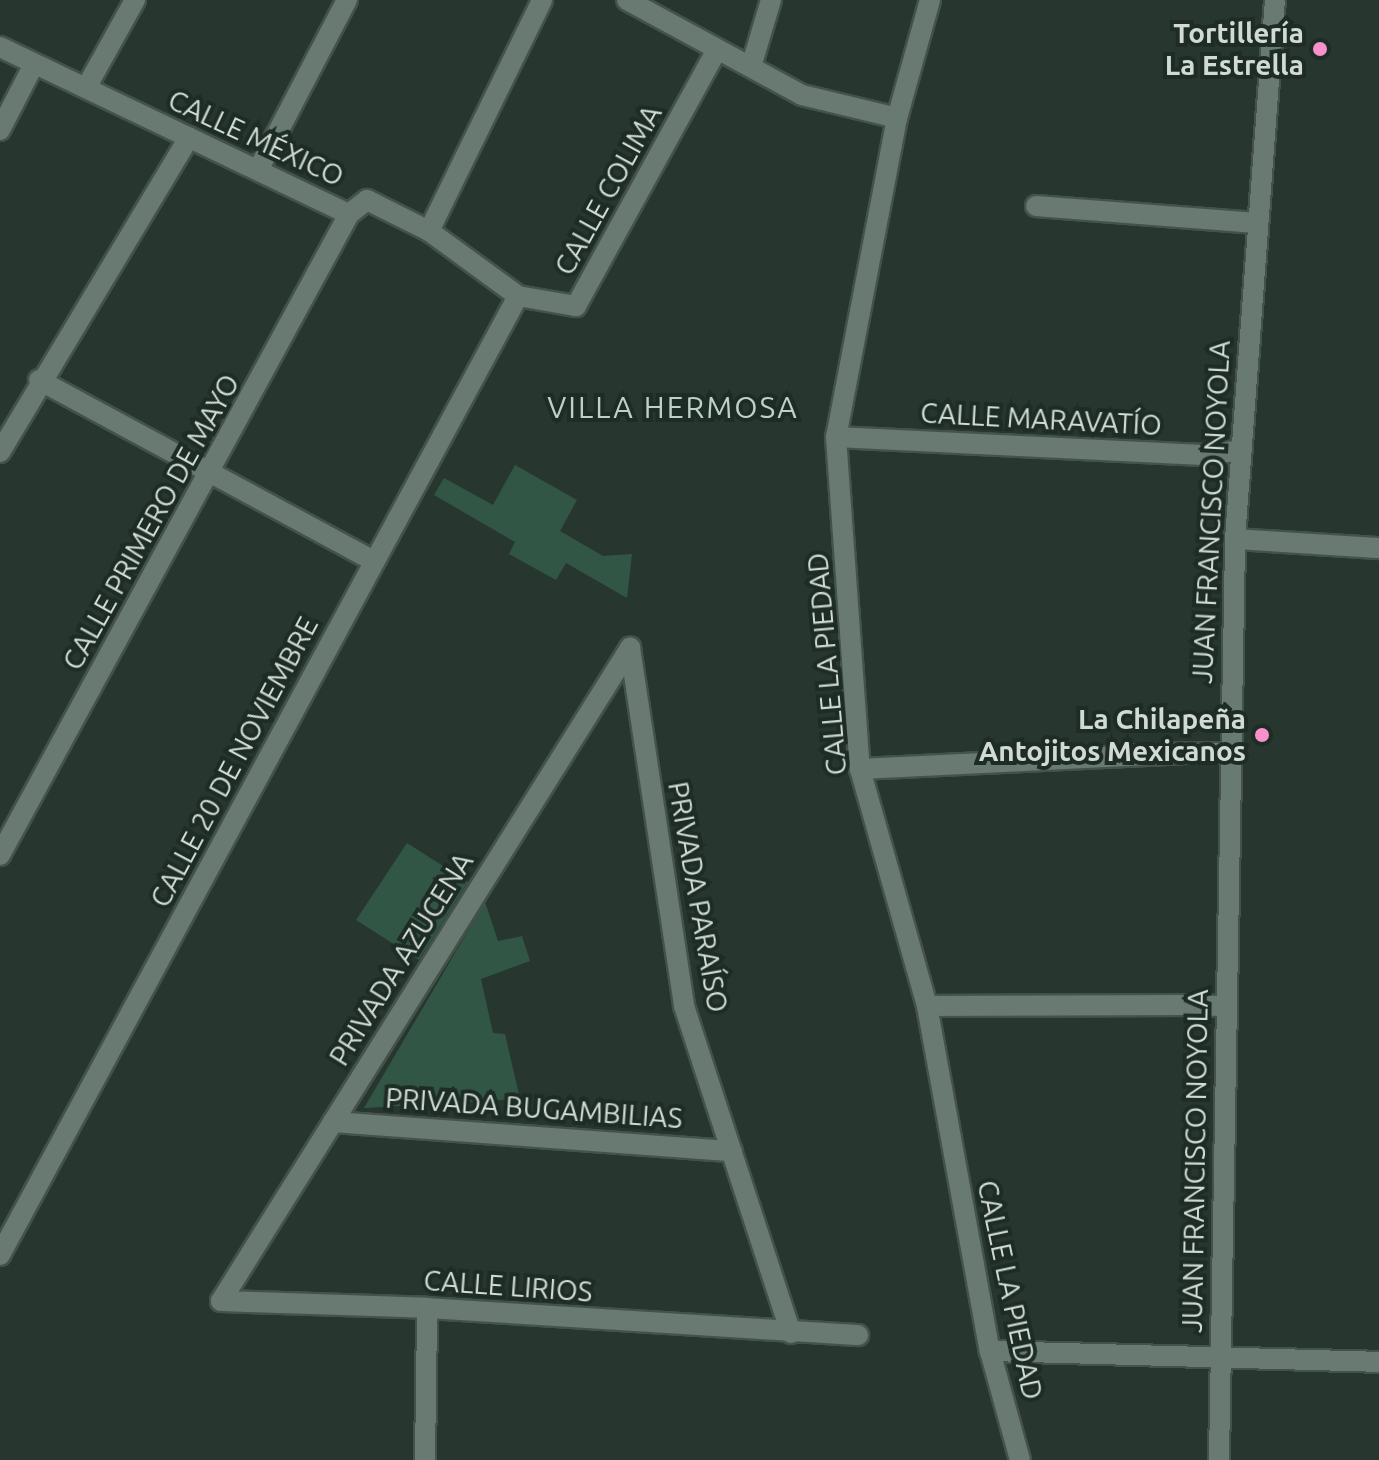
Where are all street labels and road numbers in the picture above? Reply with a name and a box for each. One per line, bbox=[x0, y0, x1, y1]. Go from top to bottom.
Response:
street label: CALLE MÉXICO bbox=[163, 83, 349, 193]
street label: CALLE COLIMA bbox=[547, 99, 669, 281]
street label: JUAN FRANCISCO NOYOLA bbox=[1185, 339, 1237, 685]
street label: CALLE PRIMERO DE MAYO bbox=[56, 368, 246, 676]
street label: CALLE MARAVATÍO bbox=[919, 396, 1163, 442]
street label: CALLE LA PIEDAD bbox=[801, 551, 853, 777]
street label: CALLE 20 DE NOVIEMBRE bbox=[143, 611, 325, 913]
street label: PRIVADA PARAÍSO bbox=[661, 779, 735, 1015]
street label: PRIVADA AZUCENA bbox=[322, 846, 480, 1072]
street label: JUAN FRANCISCO NOYOLA bbox=[1175, 989, 1215, 1333]
street label: PRIVADA BUGAMBILIAS bbox=[384, 1081, 684, 1135]
street label: CALLE LA PIEDAD bbox=[970, 1177, 1050, 1403]
street label: CALLE LIRIOS bbox=[422, 1263, 594, 1309]

